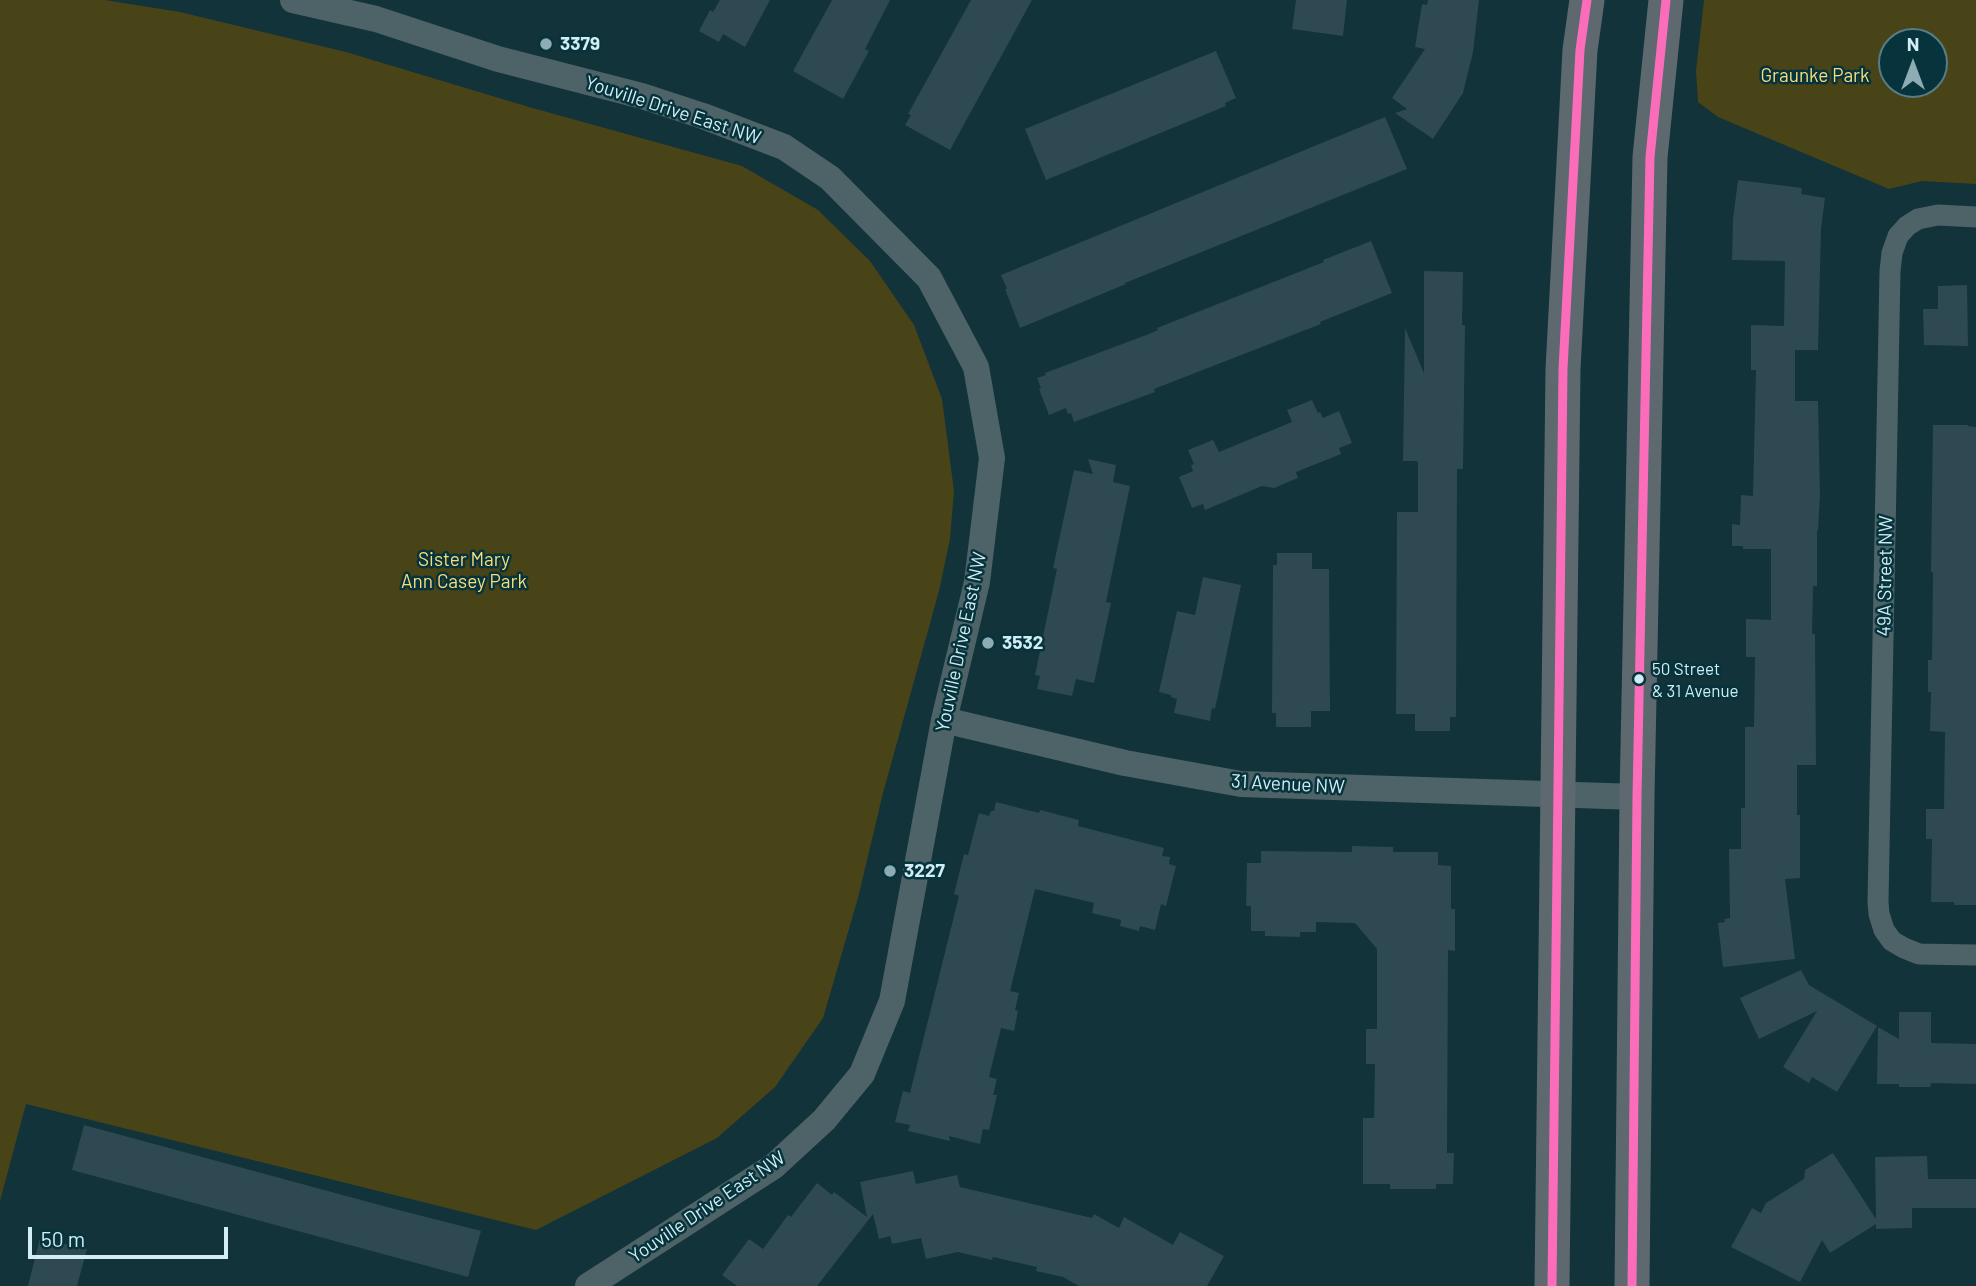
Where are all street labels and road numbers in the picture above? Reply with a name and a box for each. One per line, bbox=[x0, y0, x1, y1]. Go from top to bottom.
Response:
street label: Youville Drive East NW bbox=[582, 71, 764, 149]
street label: 49A Street NW bbox=[1873, 515, 1897, 637]
street label: Youville Drive East NW bbox=[931, 550, 991, 734]
street label: 31 Avenue NW bbox=[1231, 770, 1345, 798]
street label: Youville Drive East NW bbox=[625, 1146, 789, 1268]

